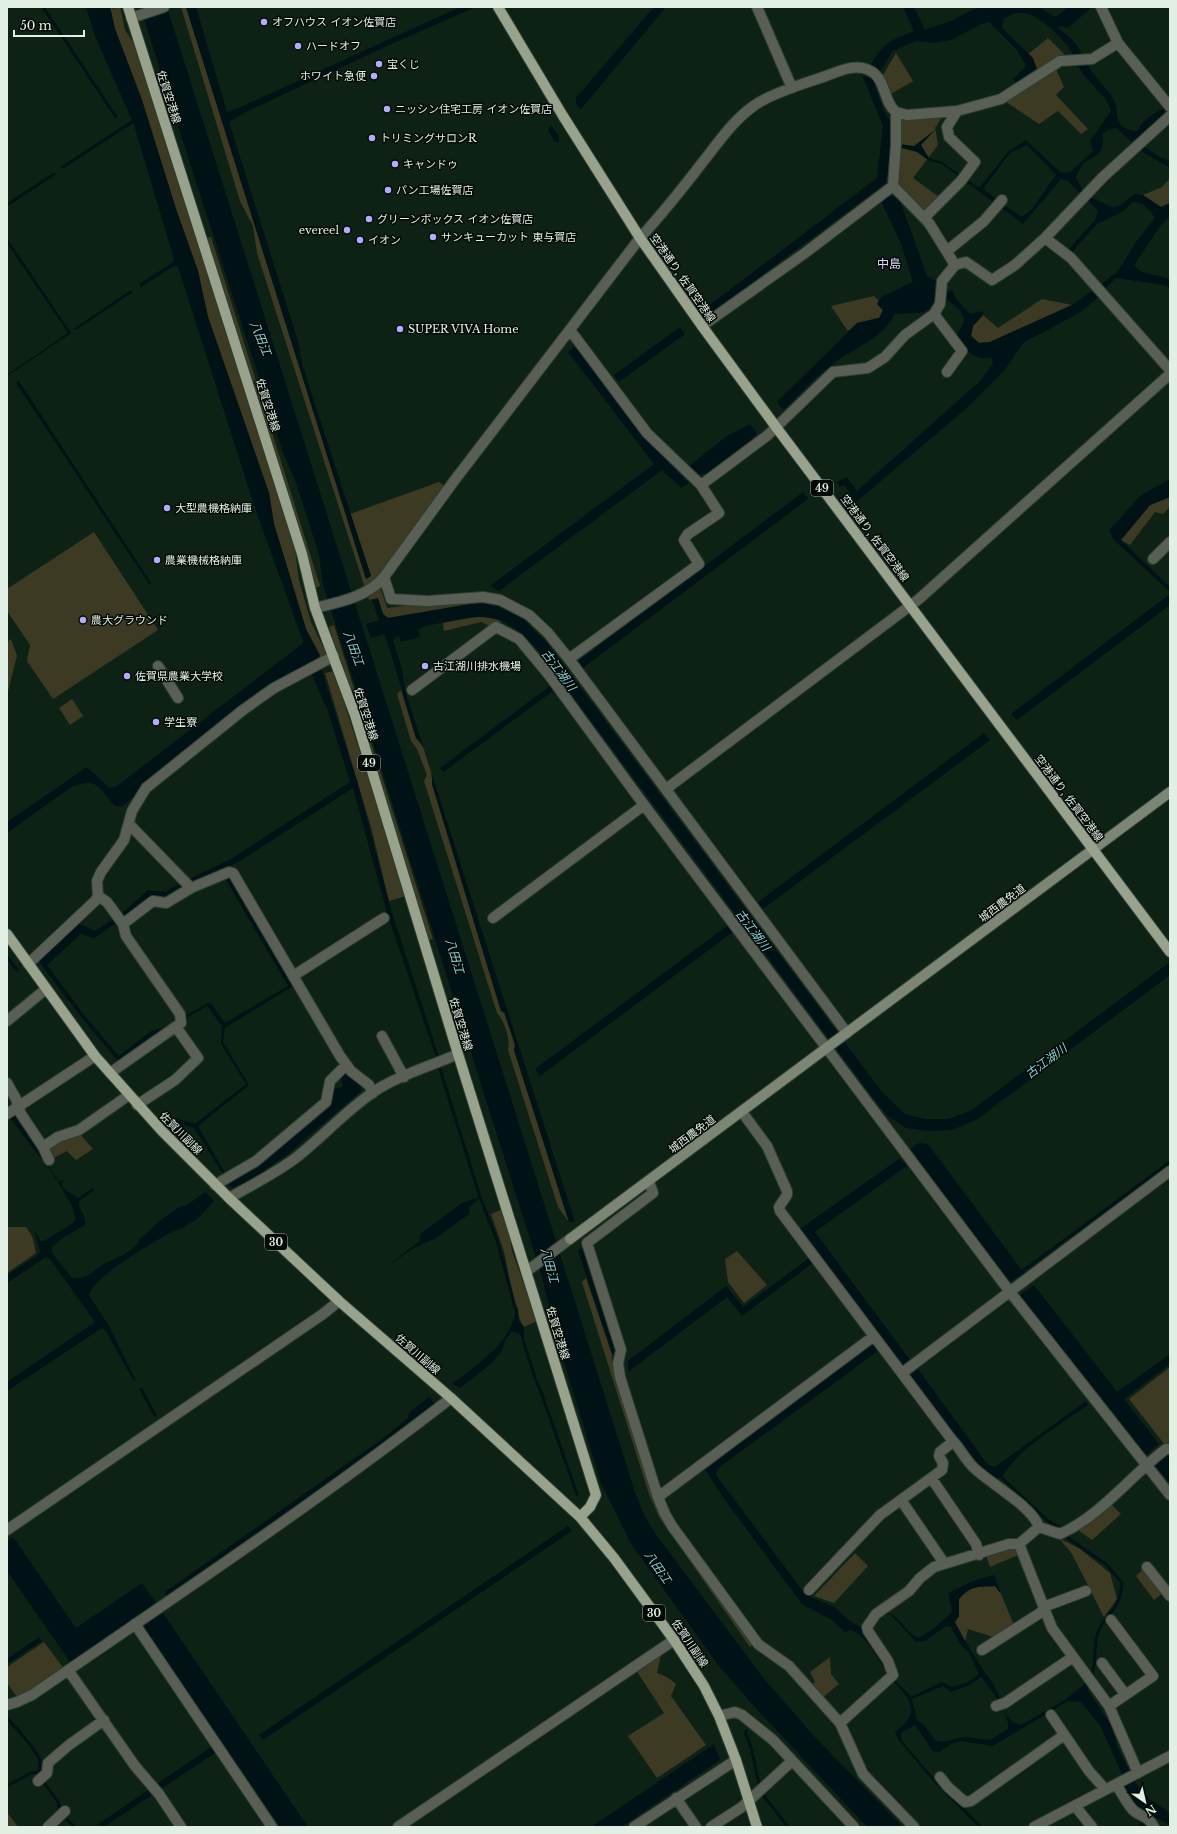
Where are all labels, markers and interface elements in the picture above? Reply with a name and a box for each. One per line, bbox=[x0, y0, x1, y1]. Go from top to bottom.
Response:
scale bar bbox=[14, 12, 84, 38]
place label: オフハウス イオン佐賀店 bbox=[272, 15, 396, 29]
marker: オフハウス イオン佐賀店 bbox=[259, 17, 269, 27]
text: 50 m bbox=[20, 18, 52, 33]
place label: ハードオフ bbox=[306, 39, 361, 53]
marker: ハードオフ bbox=[293, 41, 303, 51]
place label: 宝くじ bbox=[387, 57, 420, 71]
marker: 宝くじ bbox=[374, 59, 384, 69]
street label: 佐賀空港線 bbox=[154, 69, 184, 125]
place label: ホワイト急便 bbox=[300, 69, 367, 83]
marker: ホワイト急便 bbox=[369, 71, 379, 81]
place label: ニッシン住宅工房 イオン佐賀店 bbox=[395, 102, 552, 116]
marker: ニッシン住宅工房 イオン佐賀店 bbox=[382, 104, 392, 114]
place label: トリミングサロンR bbox=[380, 131, 477, 145]
marker: トリミングサロンR bbox=[367, 133, 377, 143]
place label: キャンドゥ bbox=[403, 157, 458, 171]
marker: キャンドゥ bbox=[390, 159, 400, 169]
place label: パン工場佐賀店 bbox=[396, 183, 474, 197]
marker: パン工場佐賀店 bbox=[383, 185, 393, 195]
place label: グリーンボックス イオン佐賀店 bbox=[377, 212, 533, 226]
marker: グリーンボックス イオン佐賀店 bbox=[364, 214, 374, 224]
place label: evereel bbox=[299, 223, 339, 237]
marker: evereel bbox=[342, 225, 352, 235]
place label: サンキューカット 東与賀店 bbox=[441, 230, 576, 244]
street label: 空港通り, 佐賀空港線 bbox=[647, 231, 719, 325]
marker: サンキューカット 東与賀店 bbox=[428, 232, 438, 242]
place label: イオン bbox=[368, 233, 401, 247]
marker: イオン bbox=[355, 235, 365, 245]
district label: 中島 bbox=[877, 256, 901, 271]
water label: 八田江 bbox=[247, 318, 275, 359]
place label: SUPER VIVA Home bbox=[408, 322, 518, 336]
marker: SUPER VIVA Home bbox=[395, 324, 405, 334]
street label: 佐賀空港線 bbox=[253, 377, 283, 433]
road number: 49 bbox=[811, 480, 833, 496]
street label: 空港通り, 佐賀空港線 bbox=[838, 492, 912, 584]
place label: 大型農機格納庫 bbox=[175, 501, 252, 515]
marker: 大型農機格納庫 bbox=[162, 503, 172, 513]
place label: 農業機械格納庫 bbox=[165, 553, 242, 567]
marker: 農業機械格納庫 bbox=[152, 555, 162, 565]
place label: 農大グラウンド bbox=[91, 613, 168, 627]
marker: 農大グラウンド bbox=[78, 615, 88, 625]
water label: 八田江 bbox=[341, 629, 368, 669]
water label: 古江湖川 bbox=[539, 646, 581, 695]
place label: 古江湖川排水機場 bbox=[433, 659, 521, 673]
marker: 古江湖川排水機場 bbox=[420, 661, 430, 671]
place label: 佐賀県農業大学校 bbox=[135, 669, 223, 683]
marker: 佐賀県農業大学校 bbox=[122, 671, 132, 681]
street label: 佐賀空港線 bbox=[351, 686, 381, 742]
place label: 学生寮 bbox=[164, 715, 197, 729]
marker: 学生寮 bbox=[151, 717, 161, 727]
street label: 空港通り, 佐賀空港線 bbox=[1032, 752, 1106, 844]
road number: 49 bbox=[358, 755, 380, 771]
street label: 城西農免道 bbox=[976, 881, 1028, 925]
water label: 古江湖川 bbox=[733, 906, 775, 955]
water label: 八田江 bbox=[443, 937, 468, 977]
street label: 佐賀空港線 bbox=[446, 996, 476, 1052]
water label: 古江湖川 bbox=[1022, 1039, 1071, 1081]
street label: 佐賀川副線 bbox=[157, 1109, 205, 1157]
street label: 城西農免道 bbox=[666, 1112, 718, 1156]
road number: 30 bbox=[265, 1234, 287, 1250]
water label: 八田江 bbox=[538, 1246, 562, 1286]
street label: 佐賀空港線 bbox=[543, 1305, 573, 1361]
street label: 佐賀川副線 bbox=[393, 1331, 443, 1377]
water label: 八田江 bbox=[642, 1548, 676, 1588]
road number: 30 bbox=[643, 1605, 665, 1621]
street label: 佐賀川副線 bbox=[669, 1616, 711, 1670]
north arrow bbox=[1125, 1782, 1165, 1822]
text: N bbox=[1142, 1802, 1159, 1819]

